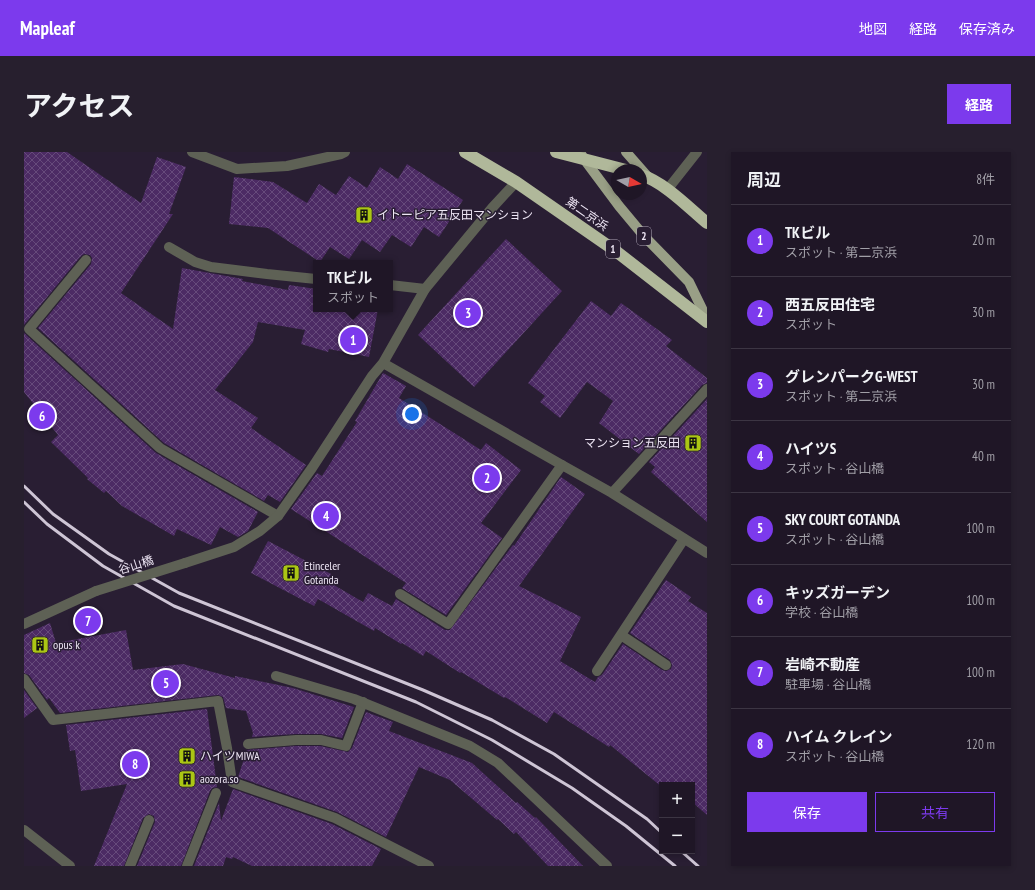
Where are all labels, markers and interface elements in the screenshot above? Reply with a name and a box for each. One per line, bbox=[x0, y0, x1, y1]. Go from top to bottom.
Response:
text: Mapleaf bbox=[20, 16, 75, 40]
text: 地図 bbox=[859, 20, 887, 38]
text: 経路 bbox=[909, 20, 937, 38]
text: 保存済み bbox=[959, 20, 1015, 38]
button: 経路 bbox=[947, 84, 1011, 124]
text: アクセス bbox=[24, 87, 135, 124]
north arrow bbox=[611, 164, 647, 200]
text: 周辺 bbox=[747, 169, 781, 191]
text: 8件 bbox=[976, 171, 995, 188]
street label: 第二京浜 bbox=[563, 194, 611, 234]
building icon: イトーピア五反田マンション bbox=[354, 205, 374, 225]
place label: イトーピア五反田マンション bbox=[377, 207, 533, 222]
text: TKビル bbox=[785, 223, 830, 242]
road number: 2 bbox=[637, 227, 651, 245]
text: 1 bbox=[757, 232, 763, 249]
text: 20 m bbox=[972, 232, 995, 249]
road number: 1 bbox=[606, 240, 620, 258]
text: スポット · 第二京浜 bbox=[785, 244, 897, 261]
popup bbox=[313, 260, 393, 312]
text: TKビル bbox=[327, 268, 372, 287]
text: スポット bbox=[327, 289, 379, 306]
text: 西五反田住宅 bbox=[785, 295, 875, 314]
pin: 3 bbox=[455, 298, 481, 328]
text: 2 bbox=[757, 304, 763, 321]
text: 30 m bbox=[972, 304, 995, 321]
text: スポット bbox=[785, 316, 837, 333]
pin: 1 bbox=[340, 325, 366, 355]
text: グレンパークG-WEST bbox=[785, 367, 918, 386]
text: 3 bbox=[757, 376, 763, 393]
text: 30 m bbox=[972, 376, 995, 393]
text: スポット · 第二京浜 bbox=[785, 388, 897, 405]
pin: 6 bbox=[29, 401, 55, 431]
your location bbox=[402, 404, 422, 424]
building icon: マンション五反田 bbox=[683, 433, 703, 453]
place label: マンション五反田 bbox=[584, 435, 680, 450]
text: ハイツS bbox=[785, 439, 836, 458]
text: 4 bbox=[757, 448, 763, 465]
text: 40 m bbox=[972, 448, 995, 465]
text: スポット · 谷山橋 bbox=[785, 460, 884, 477]
pin: 2 bbox=[474, 463, 500, 493]
pin: 4 bbox=[313, 501, 339, 531]
text: SKY COURT GOTANDA bbox=[785, 510, 900, 529]
text: 5 bbox=[757, 520, 763, 537]
text: 100 m bbox=[966, 520, 995, 537]
text: スポット · 谷山橋 bbox=[785, 531, 884, 548]
street label: 谷山橋 bbox=[116, 552, 155, 577]
place label: Etinceler Gotanda bbox=[304, 558, 341, 587]
building icon: Etinceler Gotanda bbox=[281, 563, 301, 583]
text: キッズガーデン bbox=[785, 583, 890, 602]
text: 6 bbox=[757, 592, 763, 609]
text: 100 m bbox=[966, 592, 995, 609]
text: 学校 · 谷山橋 bbox=[785, 604, 858, 621]
pin: 7 bbox=[75, 606, 101, 636]
building icon: opus k bbox=[30, 635, 50, 655]
place label: opus k bbox=[53, 637, 80, 652]
text: 岩崎不動産 bbox=[785, 655, 860, 674]
text: 7 bbox=[757, 664, 763, 681]
text: 100 m bbox=[966, 664, 995, 681]
pin: 5 bbox=[153, 668, 179, 698]
text: 駐車場 · 谷山橋 bbox=[785, 676, 871, 693]
text: ハイム クレイン bbox=[785, 727, 892, 746]
text: 8 bbox=[757, 736, 763, 753]
text: 120 m bbox=[966, 736, 995, 753]
building icon: ハイツMIWA bbox=[177, 746, 197, 766]
place label: ハイツMIWA bbox=[200, 748, 260, 763]
text: スポット · 谷山橋 bbox=[785, 748, 884, 765]
pin: 8 bbox=[122, 749, 148, 779]
building icon: aozora.so bbox=[177, 769, 197, 789]
place label: aozora.so bbox=[200, 771, 239, 786]
map controls bbox=[659, 782, 695, 854]
button: + bbox=[659, 782, 695, 818]
button: 保存 bbox=[747, 792, 867, 832]
button: 共有 bbox=[875, 792, 995, 832]
button: − bbox=[659, 818, 695, 854]

